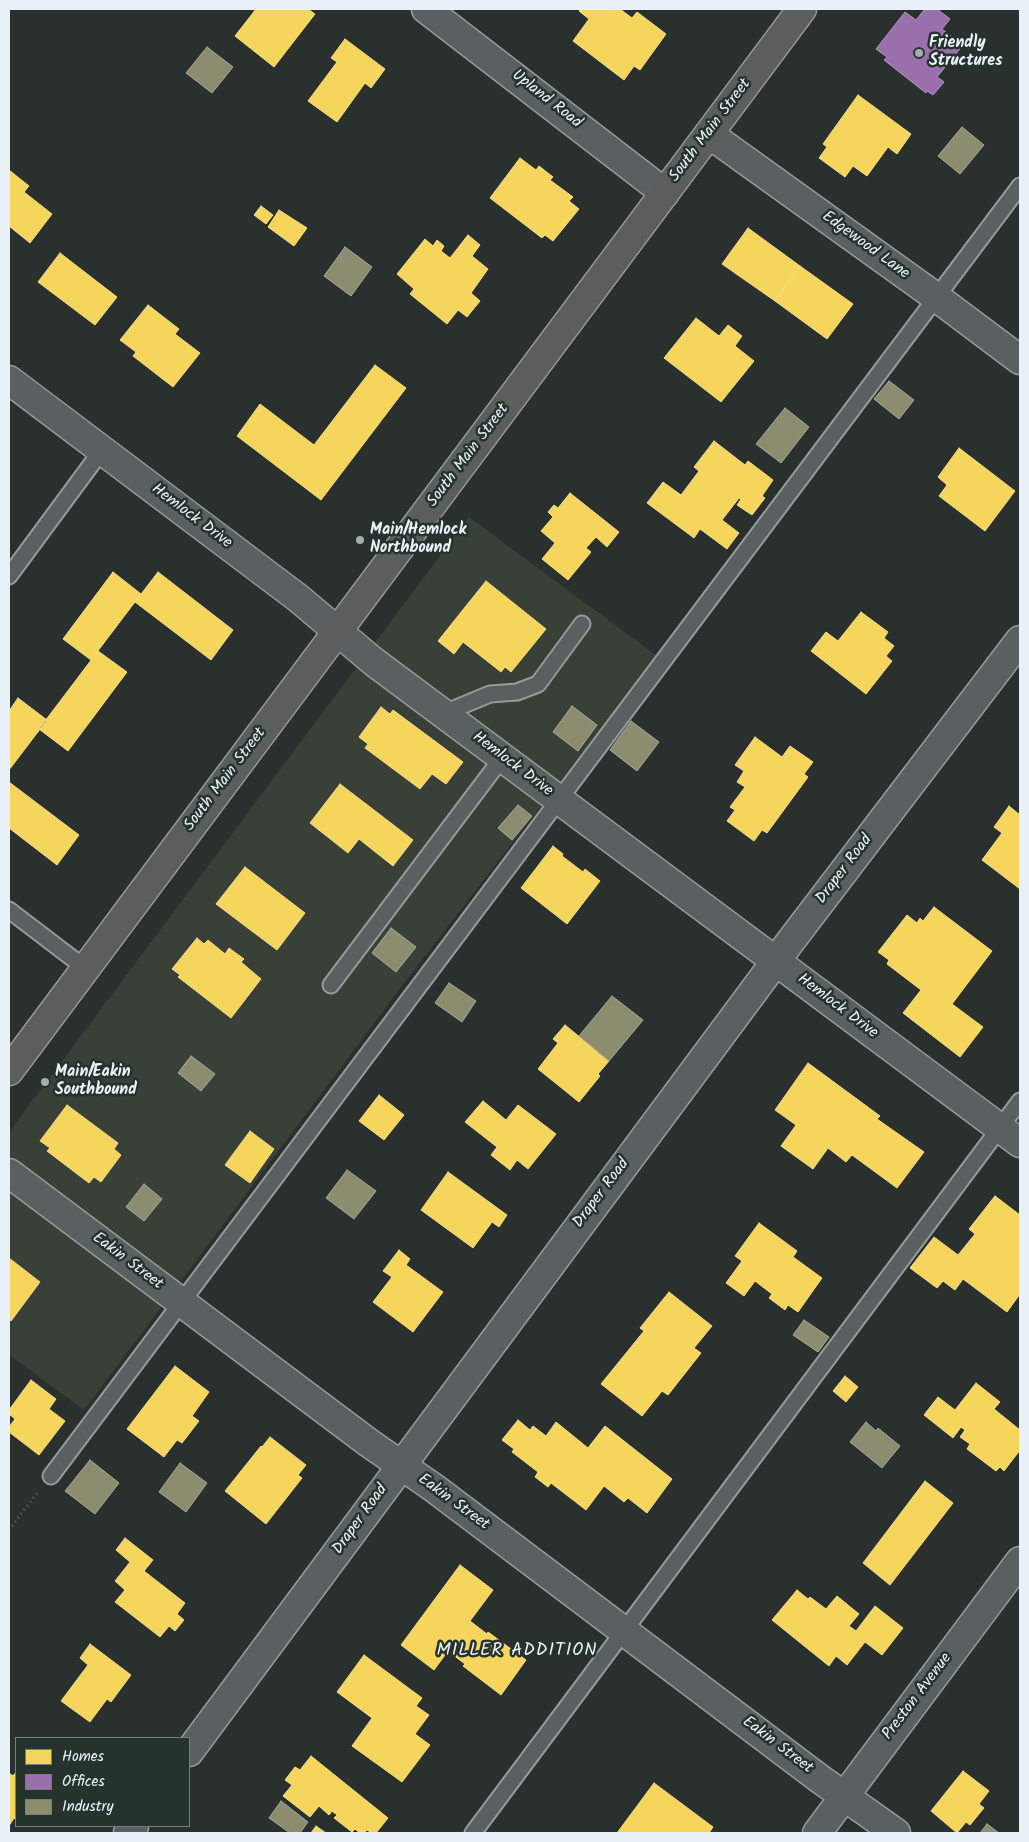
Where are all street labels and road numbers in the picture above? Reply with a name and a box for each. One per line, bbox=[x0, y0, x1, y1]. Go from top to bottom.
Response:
street label: Upland Road bbox=[507, 67, 585, 133]
street label: South Main Street bbox=[666, 76, 756, 186]
street label: Edgewood Lane bbox=[817, 208, 913, 284]
street label: South Main Street bbox=[424, 401, 514, 511]
street label: Hemlock Drive bbox=[147, 480, 235, 554]
street label: South Main Street bbox=[181, 725, 271, 835]
street label: Hemlock Drive bbox=[468, 728, 556, 802]
street label: Draper Road bbox=[813, 832, 877, 908]
street label: Hemlock Drive bbox=[793, 970, 881, 1044]
street label: Draper Road bbox=[570, 1156, 634, 1232]
street label: Eakin Street bbox=[88, 1229, 166, 1295]
street label: Eakin Street bbox=[414, 1471, 492, 1535]
street label: Draper Road bbox=[329, 1481, 393, 1559]
street label: Preston Avenue bbox=[879, 1650, 957, 1744]
street label: Eakin Street bbox=[738, 1713, 816, 1779]

